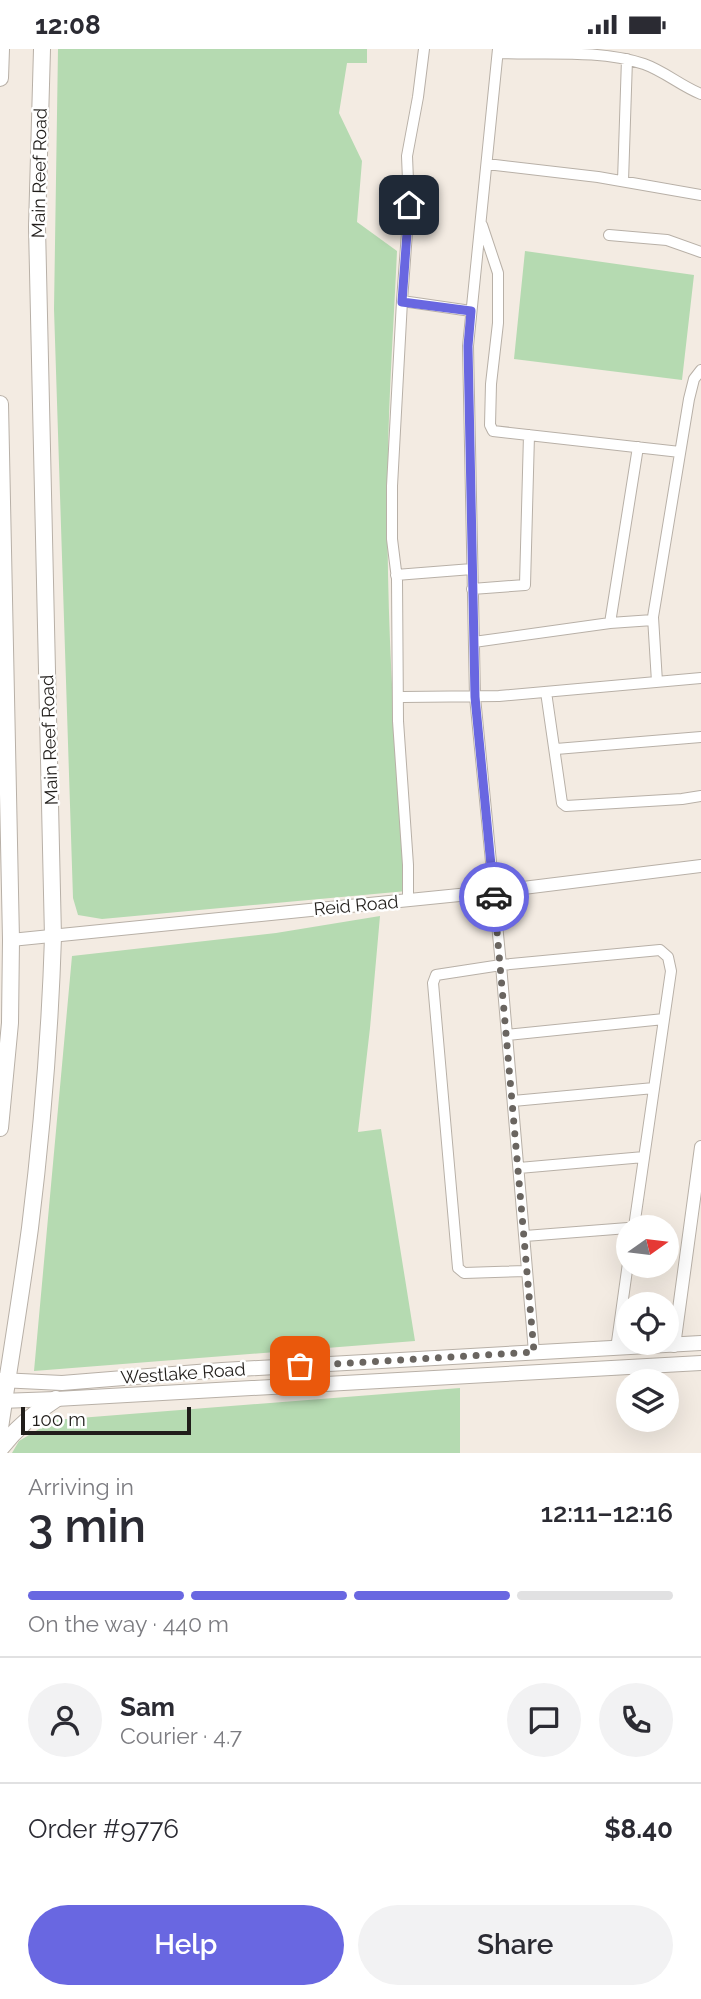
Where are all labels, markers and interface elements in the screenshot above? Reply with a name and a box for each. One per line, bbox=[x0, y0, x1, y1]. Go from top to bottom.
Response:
text: 12:08 bbox=[35, 10, 101, 40]
street label: Main Reef Road bbox=[27, 108, 51, 238]
pin bbox=[379, 175, 439, 235]
icon: home bbox=[390, 186, 428, 224]
street label: Main Reef Road bbox=[36, 675, 62, 805]
courier bbox=[459, 862, 529, 932]
icon: car bbox=[475, 878, 513, 916]
street label: Reid Road bbox=[313, 891, 399, 919]
north arrow bbox=[616, 1215, 679, 1277]
map controls bbox=[616, 1215, 679, 1432]
button: locate bbox=[616, 1292, 679, 1355]
pin bbox=[270, 1336, 330, 1396]
icon: bag bbox=[281, 1347, 319, 1385]
street label: Westlake Road bbox=[120, 1358, 246, 1388]
button: layers bbox=[616, 1369, 679, 1432]
scale bar bbox=[21, 1404, 191, 1436]
text: 100 m bbox=[32, 1408, 86, 1430]
text: Arriving in bbox=[28, 1473, 134, 1500]
text: 12:11–12:16 bbox=[541, 1498, 673, 1528]
text: 3 min bbox=[28, 1499, 146, 1553]
text: On the way · 440 m bbox=[28, 1610, 229, 1637]
button: person bbox=[28, 1683, 102, 1757]
button: chat bbox=[507, 1683, 581, 1757]
button: phone bbox=[599, 1683, 673, 1757]
text: Sam bbox=[120, 1692, 175, 1722]
text: Courier · 4.7 bbox=[120, 1722, 242, 1749]
text: Order #9776 bbox=[28, 1814, 179, 1844]
text: $8.40 bbox=[604, 1814, 673, 1844]
button: Help bbox=[28, 1905, 344, 1985]
button: Share bbox=[358, 1905, 673, 1985]

